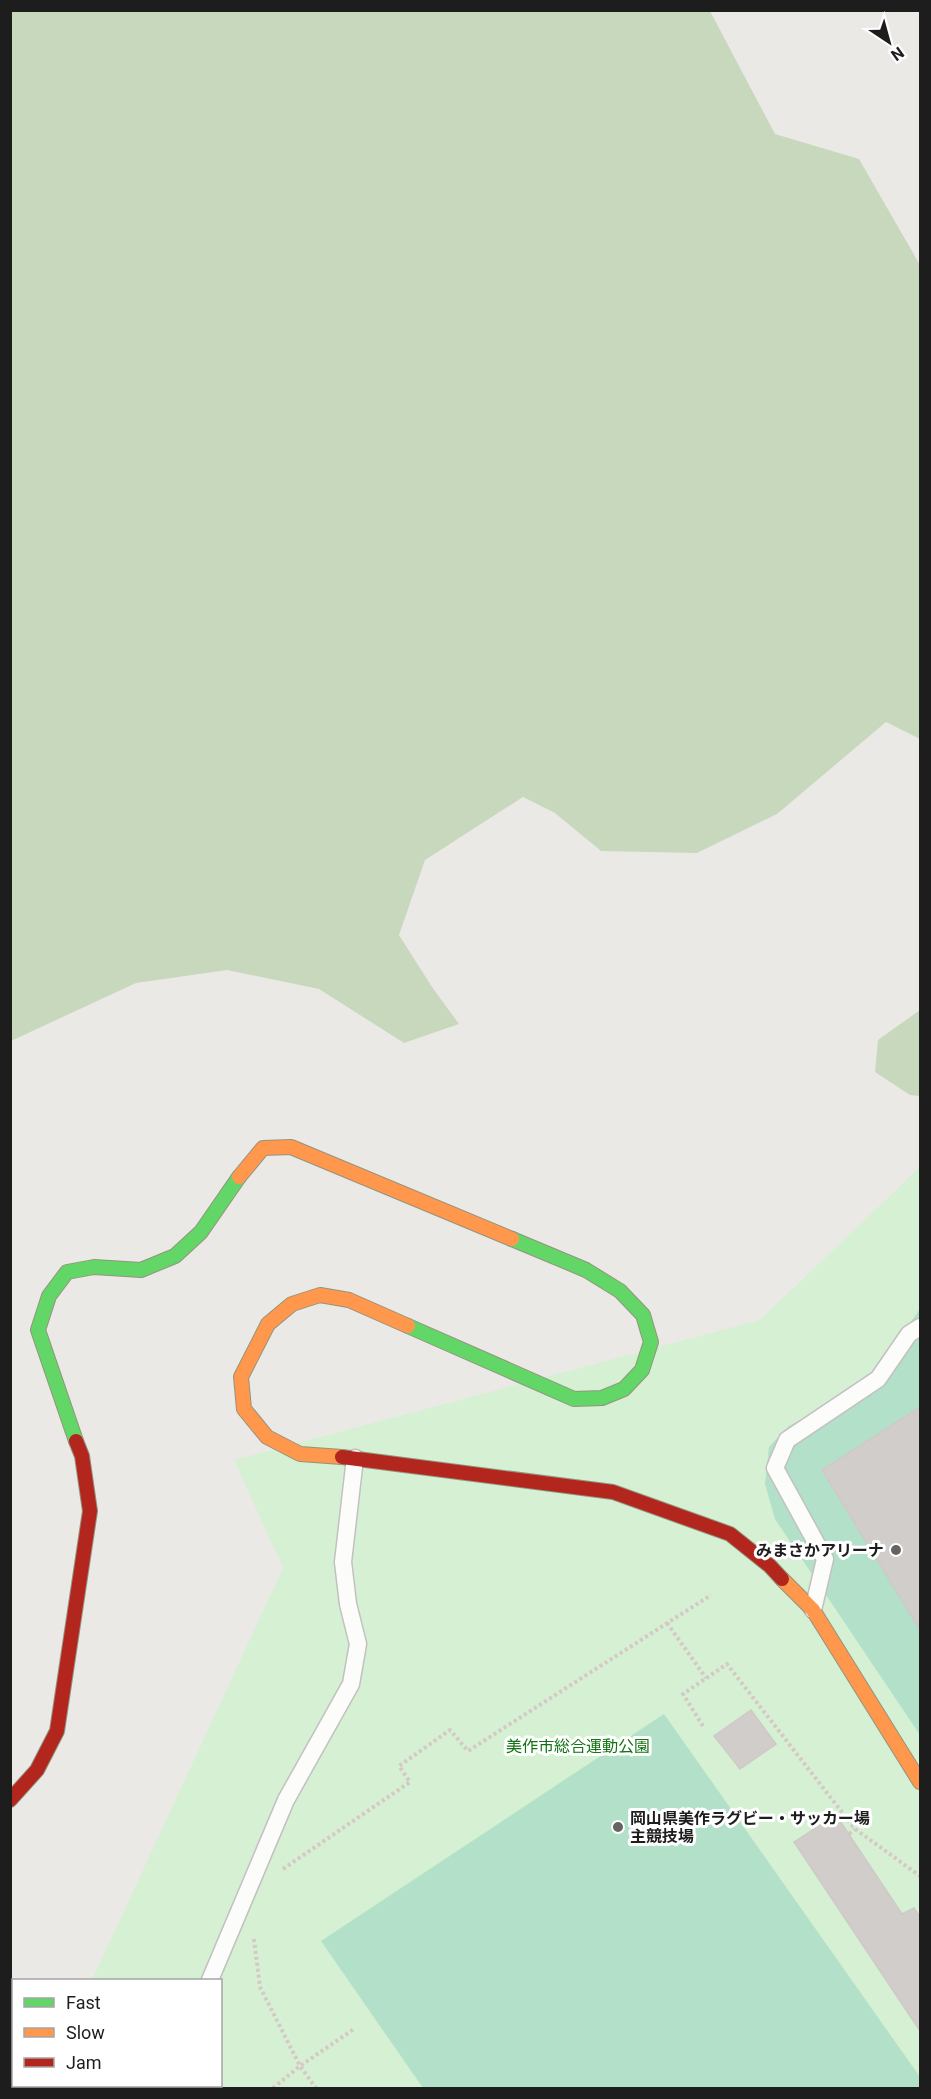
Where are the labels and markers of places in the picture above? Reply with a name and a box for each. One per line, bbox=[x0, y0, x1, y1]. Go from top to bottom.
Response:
place label: みまさかアリーナ bbox=[756, 1541, 884, 1560]
marker: みまさかアリーナ bbox=[889, 1543, 903, 1557]
place label: 岡山県美作ラグビー・サッカー場 主競技場 bbox=[630, 1809, 870, 1846]
marker: 岡山県美作ラグビー・サッカー場 主競技場 bbox=[611, 1820, 625, 1834]

